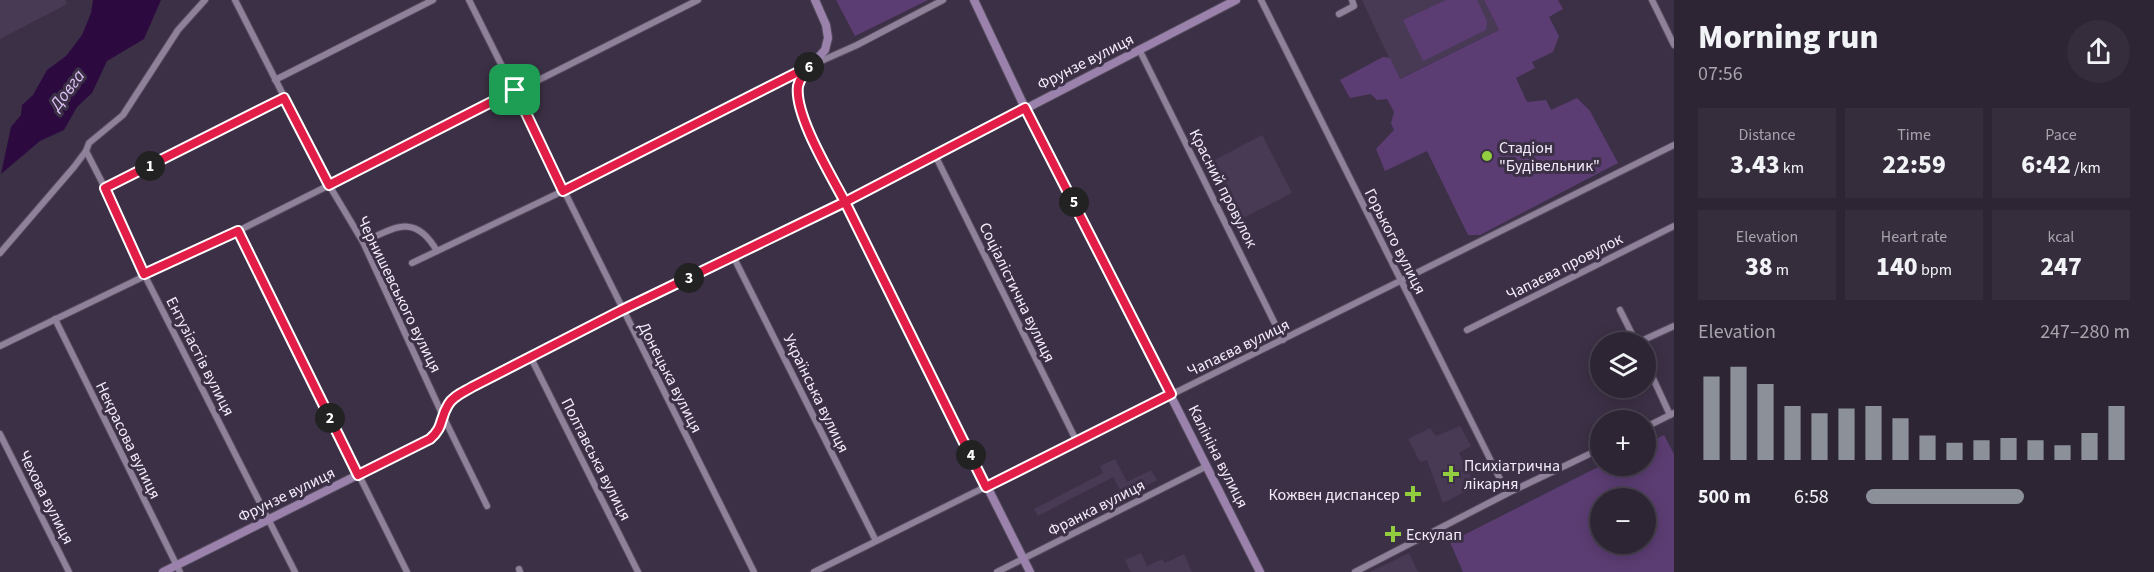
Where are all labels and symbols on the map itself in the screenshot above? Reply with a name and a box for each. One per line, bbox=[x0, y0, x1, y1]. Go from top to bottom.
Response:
street label: Фрунзе вулиця bbox=[1033, 28, 1137, 96]
pin: 6 bbox=[794, 52, 824, 82]
water label: Довга bbox=[43, 64, 91, 117]
pin bbox=[489, 64, 540, 115]
street label: Красний провулок bbox=[1184, 125, 1263, 252]
place label: Стадіон "Будівельник" bbox=[1499, 137, 1600, 177]
marker: Стадіон "Будівельник" bbox=[1480, 149, 1494, 163]
pin: 1 bbox=[135, 151, 165, 181]
street label: Горького вулиця bbox=[1359, 185, 1431, 298]
pin: 5 bbox=[1059, 187, 1089, 217]
street label: Чернишевського вулиця bbox=[352, 212, 447, 376]
street label: Соціалістична вулиця bbox=[974, 219, 1061, 366]
street label: Чапаєва провулок bbox=[1502, 228, 1627, 306]
pin: 3 bbox=[674, 263, 704, 293]
street label: Ентузіастів вулиця bbox=[161, 293, 240, 420]
street label: Чапаєва вулиця bbox=[1184, 314, 1293, 382]
street label: Донецька вулиця bbox=[633, 318, 708, 437]
street label: Українська вулиця bbox=[778, 330, 854, 457]
street label: Некрасова вулиця bbox=[90, 378, 166, 503]
street label: Полтавська вулиця bbox=[556, 394, 637, 525]
street label: Калініна вулиця bbox=[1183, 401, 1254, 512]
pin: 2 bbox=[315, 403, 345, 433]
pin: 4 bbox=[956, 440, 986, 470]
street label: Чехова вулиця bbox=[13, 447, 79, 548]
place label: Психіатрична лікарня bbox=[1464, 455, 1560, 495]
street label: Фрунзе вулиця bbox=[234, 462, 339, 528]
marker: Психіатрична лікарня bbox=[1442, 465, 1460, 483]
street label: Франка вулиця bbox=[1044, 474, 1149, 542]
place label: Кожвен диспансер bbox=[1268, 484, 1400, 506]
marker: Кожвен диспансер bbox=[1404, 485, 1422, 503]
place label: Ескулап bbox=[1406, 524, 1462, 546]
marker: Ескулап bbox=[1384, 525, 1402, 543]

